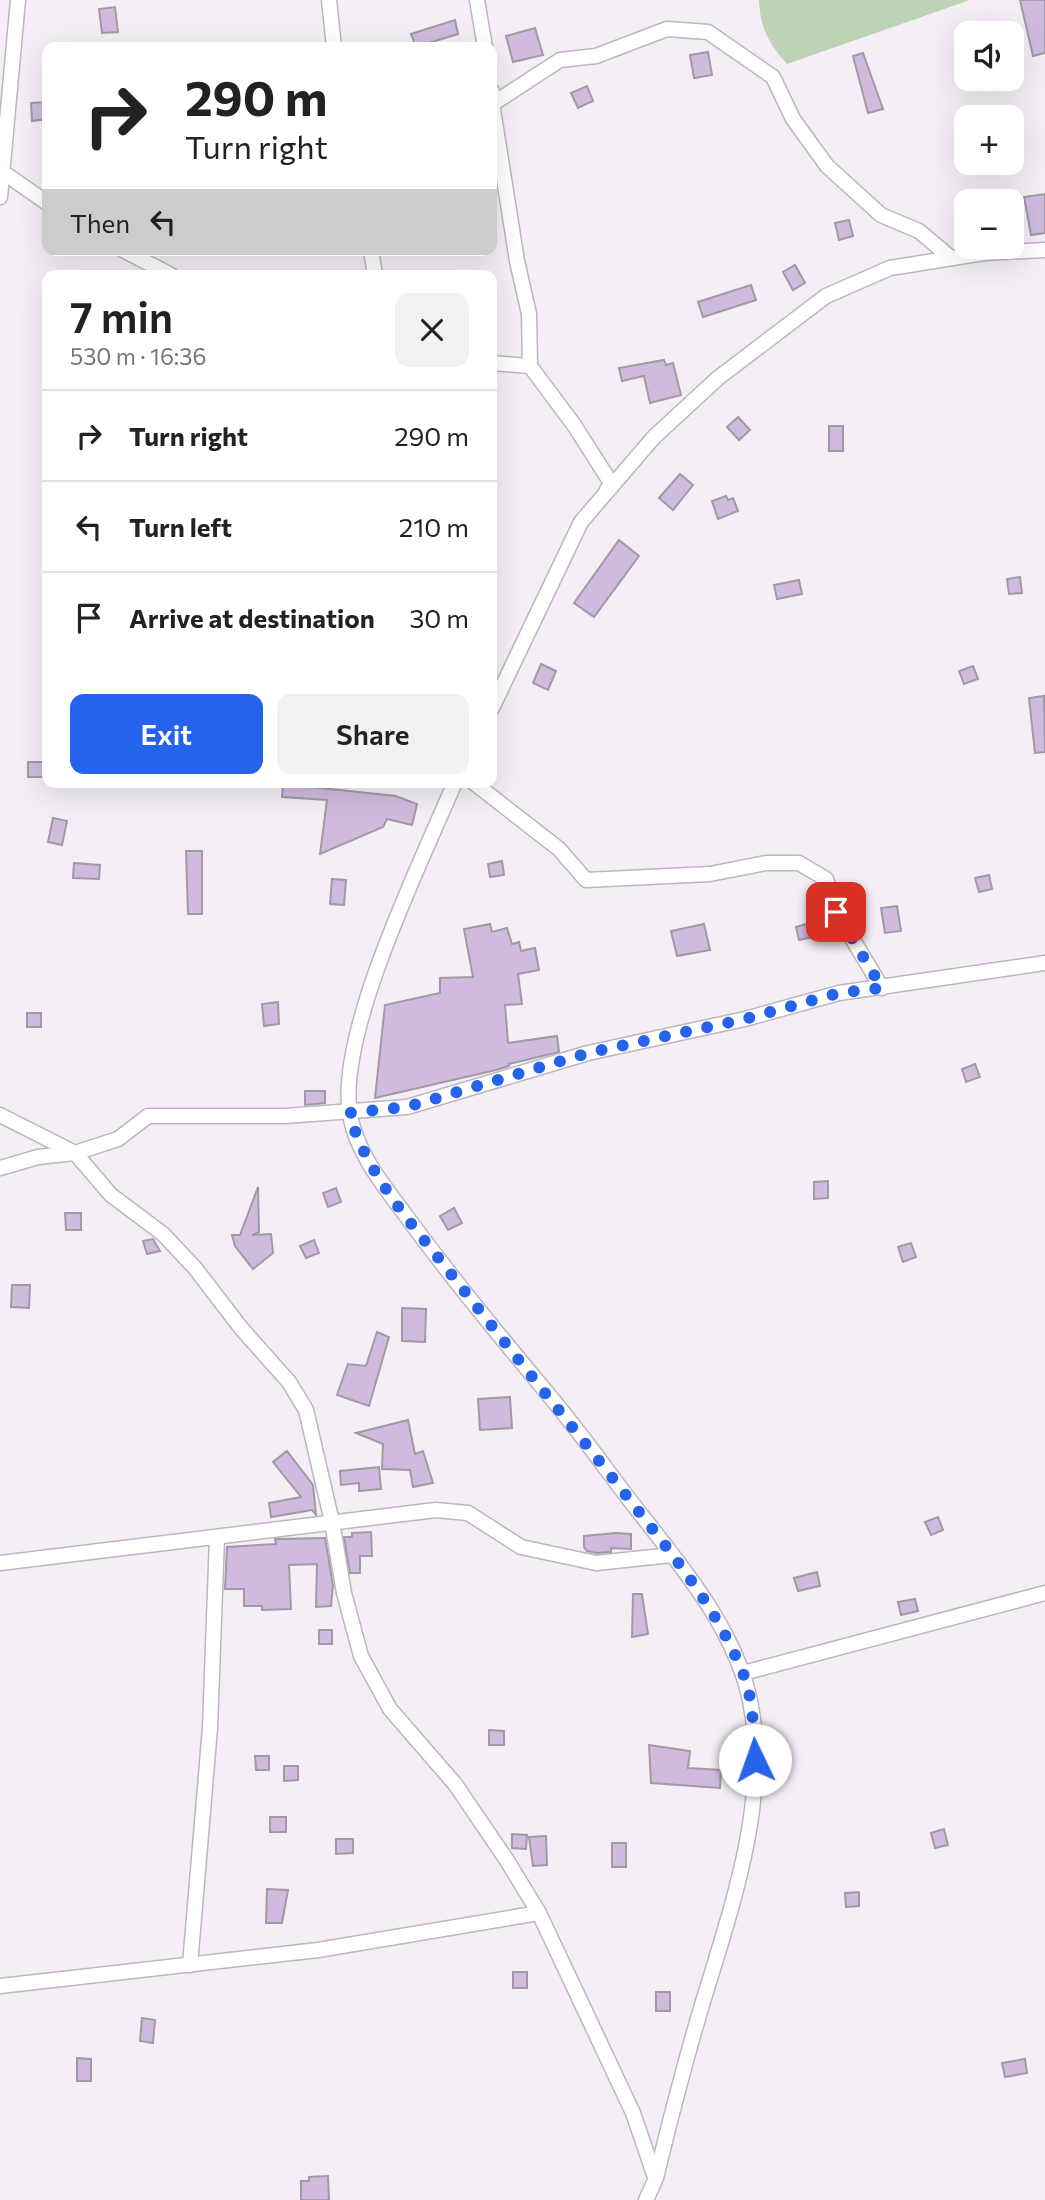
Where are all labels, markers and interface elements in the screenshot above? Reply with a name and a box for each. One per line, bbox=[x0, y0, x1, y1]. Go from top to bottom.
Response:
map controls bbox=[954, 21, 1024, 259]
button: sound bbox=[954, 21, 1024, 91]
text: 290 m bbox=[185, 66, 327, 126]
icon: right bbox=[70, 70, 161, 161]
button: + bbox=[954, 105, 1024, 175]
text: Turn right bbox=[185, 126, 328, 166]
button: − bbox=[954, 189, 1024, 259]
icon: left bbox=[144, 203, 182, 241]
text: Then bbox=[70, 207, 130, 238]
text: 7 min bbox=[70, 290, 173, 342]
button: close bbox=[395, 293, 469, 367]
text: 530 m · 16:36 bbox=[70, 342, 206, 370]
icon: right bbox=[70, 417, 108, 455]
text: Turn right bbox=[129, 420, 248, 451]
text: 290 m bbox=[394, 420, 469, 451]
icon: left bbox=[70, 508, 108, 546]
text: Turn left bbox=[129, 511, 232, 542]
text: 210 m bbox=[399, 511, 469, 542]
icon: arrive bbox=[70, 599, 108, 637]
text: Arrive at destination bbox=[129, 602, 375, 633]
text: 30 m bbox=[410, 602, 469, 633]
button: Exit bbox=[70, 694, 263, 774]
button: Share bbox=[277, 694, 469, 774]
pin bbox=[806, 882, 866, 942]
icon: arrive bbox=[817, 893, 855, 931]
position arrow bbox=[718, 1723, 792, 1797]

